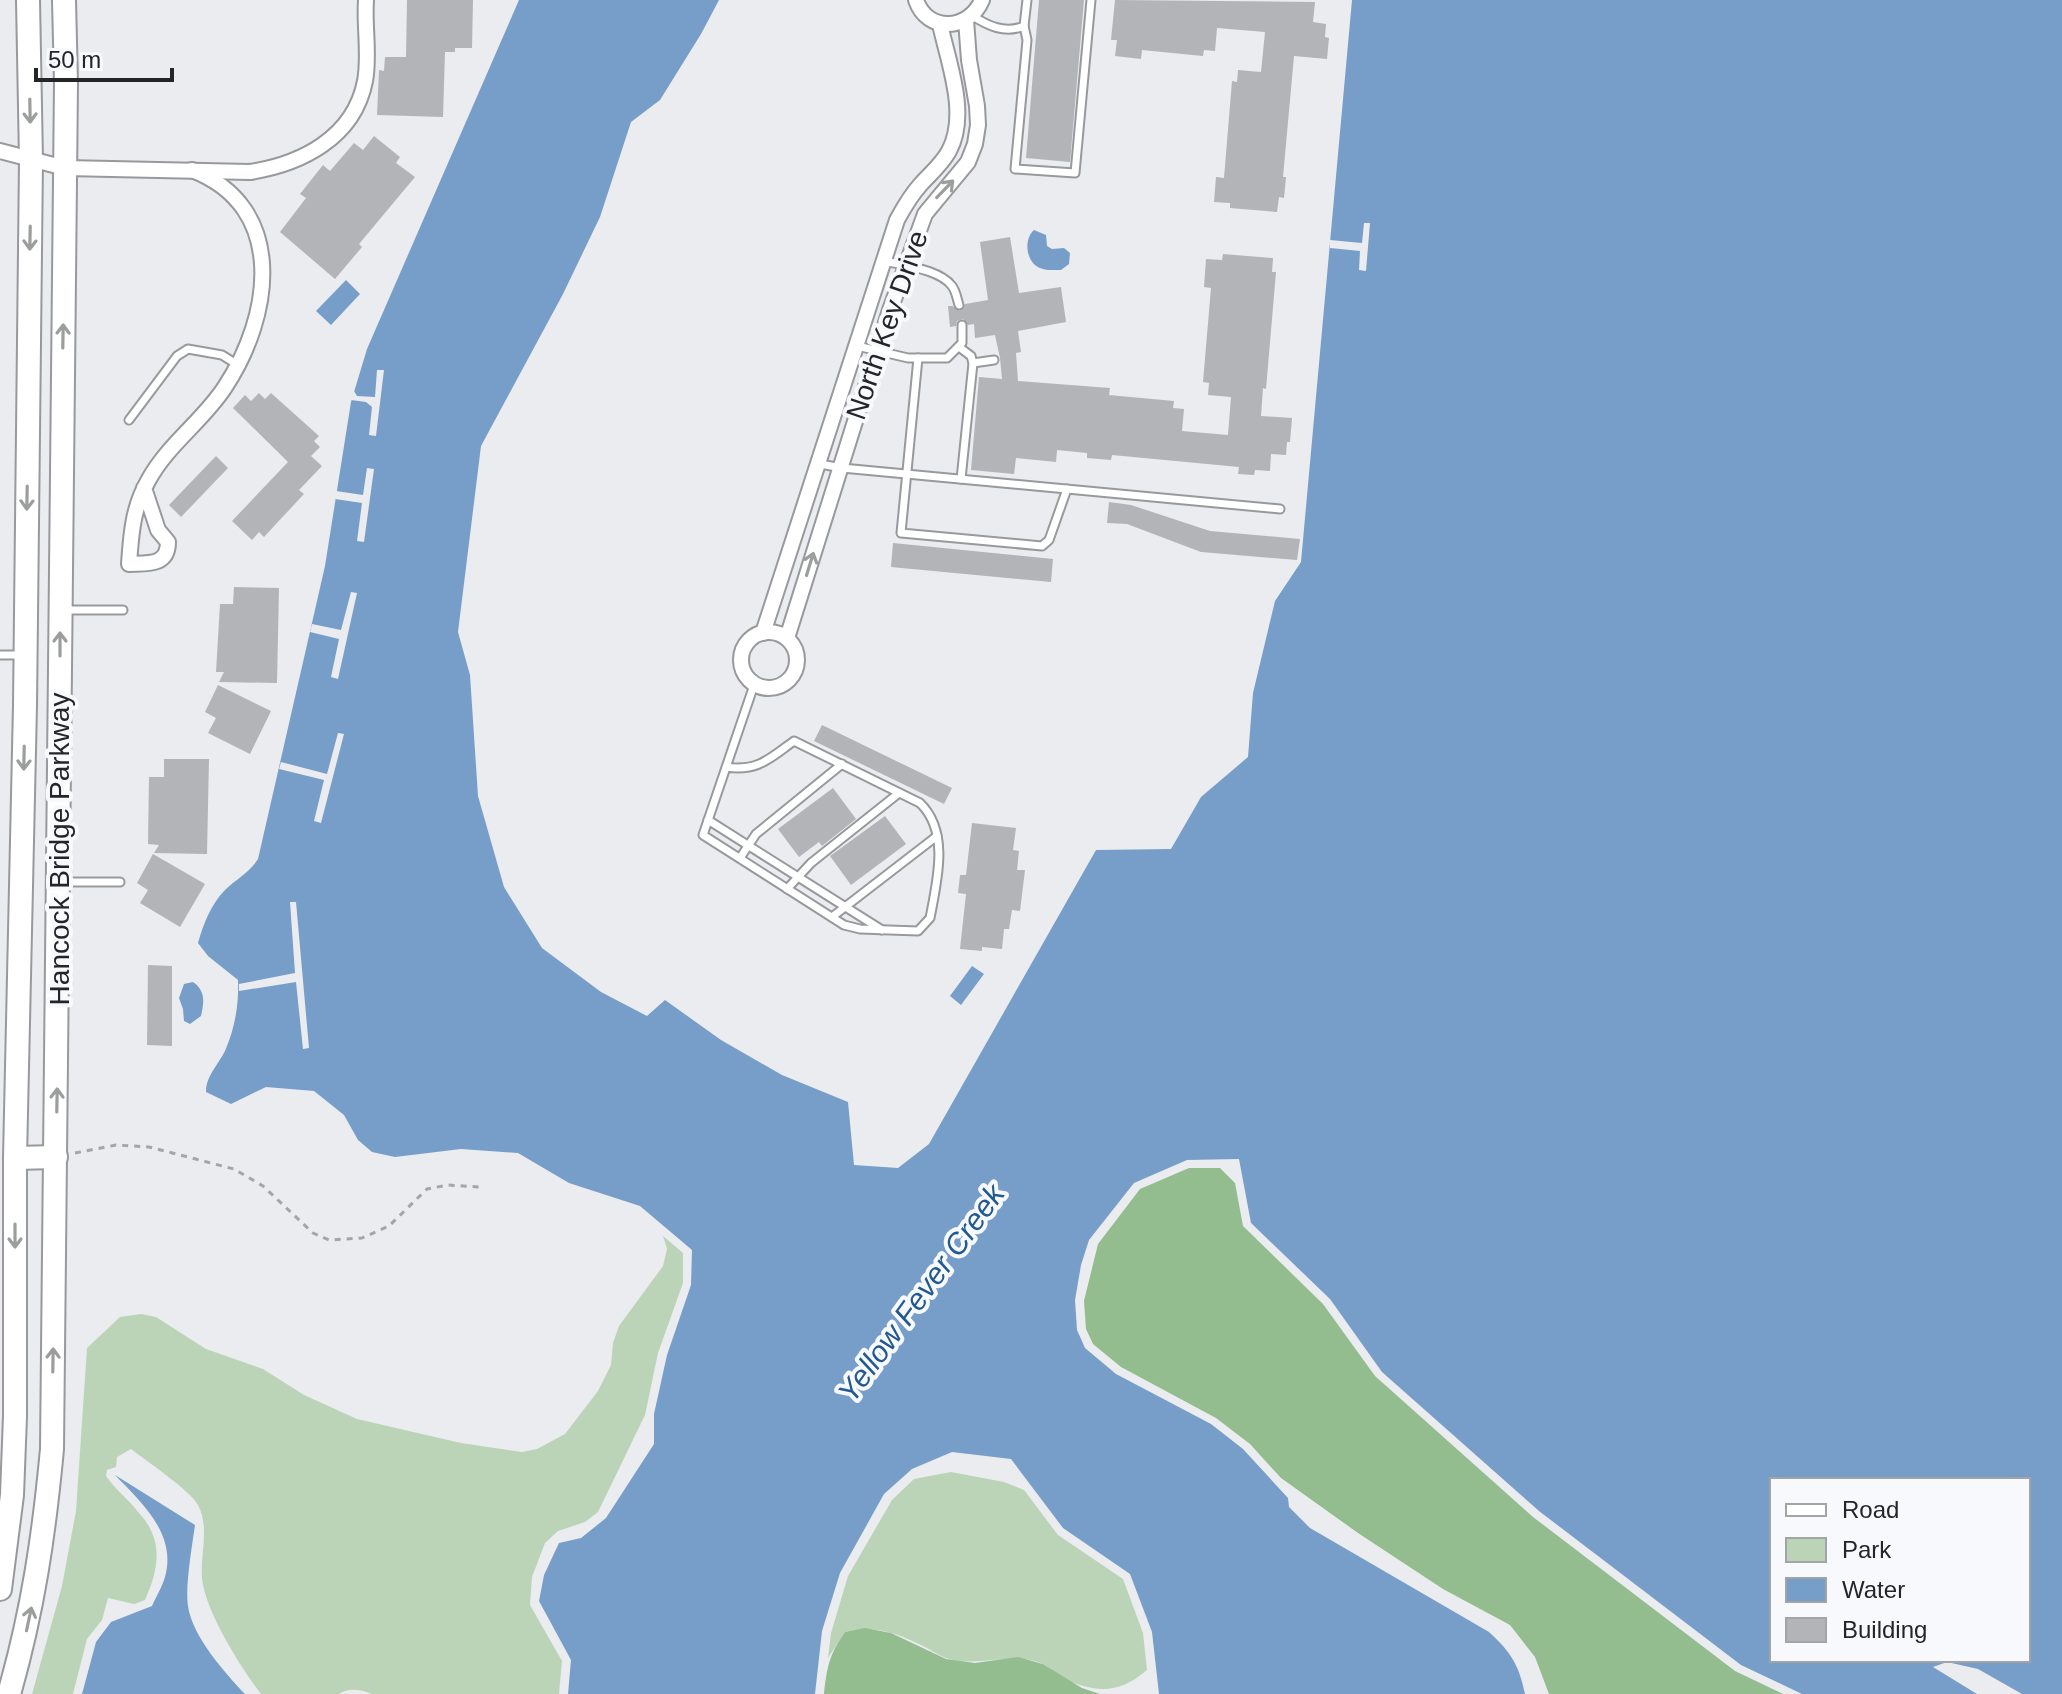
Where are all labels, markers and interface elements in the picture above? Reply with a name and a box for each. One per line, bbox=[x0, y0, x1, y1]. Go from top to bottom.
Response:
scale bar bbox=[36, 32, 172, 82]
text: 50 m bbox=[48, 46, 101, 73]
one-way arrow bbox=[22, 97, 37, 124]
one-way arrow bbox=[935, 179, 954, 199]
one-way arrow bbox=[22, 224, 38, 251]
street label: North Key Drive bbox=[840, 227, 934, 423]
one-way arrow bbox=[55, 323, 71, 350]
one-way arrow bbox=[19, 484, 35, 511]
one-way arrow bbox=[803, 551, 818, 577]
one-way arrow bbox=[52, 631, 68, 658]
street label: Hancock Bridge Parkway bbox=[44, 693, 75, 1005]
one-way arrow bbox=[16, 744, 31, 771]
one-way arrow bbox=[49, 1087, 65, 1114]
water label: Yellow Fever Creek bbox=[831, 1176, 1012, 1408]
one-way arrow bbox=[7, 1222, 23, 1249]
one-way arrow bbox=[45, 1347, 61, 1374]
legend bbox=[1770, 1478, 2030, 1662]
text: Road bbox=[1842, 1496, 1899, 1523]
text: Park bbox=[1842, 1536, 1892, 1563]
text: Water bbox=[1842, 1576, 1905, 1603]
one-way arrow bbox=[22, 1606, 37, 1632]
text: Building bbox=[1842, 1616, 1927, 1643]

